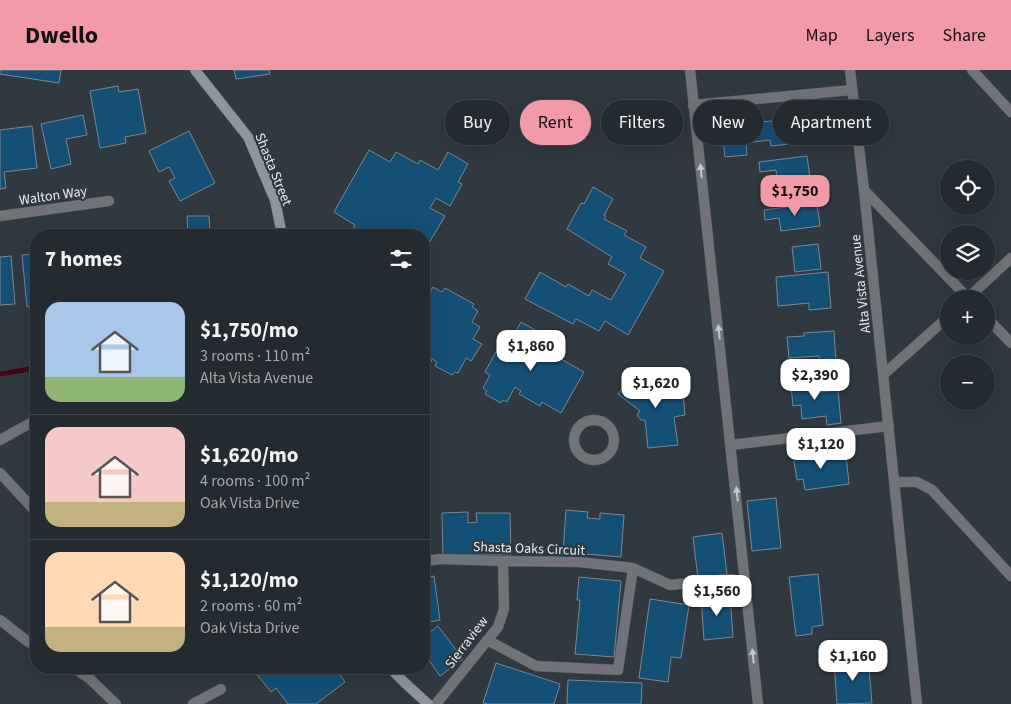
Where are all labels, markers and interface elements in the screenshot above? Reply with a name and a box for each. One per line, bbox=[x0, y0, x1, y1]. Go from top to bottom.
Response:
text: Dwello bbox=[25, 18, 98, 53]
text: Map bbox=[806, 23, 838, 48]
text: Layers bbox=[866, 23, 915, 48]
text: Share bbox=[943, 23, 986, 48]
chip: Buy bbox=[445, 100, 510, 145]
chip: Rent bbox=[520, 100, 591, 145]
chip: Filters bbox=[601, 100, 683, 145]
chip: New bbox=[693, 100, 763, 145]
chip: Apartment bbox=[773, 100, 889, 145]
street label: Shasta Street bbox=[249, 130, 297, 209]
map controls bbox=[940, 160, 995, 410]
button: locate bbox=[940, 160, 995, 215]
one-way arrow bbox=[696, 163, 704, 179]
pin: $1,750 bbox=[754, 174, 836, 217]
text: $1,750 bbox=[771, 180, 819, 202]
street label: Walton Way bbox=[18, 181, 89, 211]
button: layers bbox=[940, 225, 995, 280]
street label: Alta Vista Avenue bbox=[846, 233, 876, 334]
text: 7 homes bbox=[45, 244, 122, 274]
icon: filters bbox=[387, 245, 415, 273]
button: + bbox=[940, 290, 995, 345]
text: $1,750/mo bbox=[200, 315, 299, 345]
icon: home bbox=[85, 322, 145, 382]
one-way arrow bbox=[715, 324, 723, 340]
pin: $1,860 bbox=[490, 330, 572, 372]
text: $1,860 bbox=[507, 335, 555, 357]
text: 3 rooms · 110 m² bbox=[200, 345, 310, 367]
button: − bbox=[940, 355, 995, 410]
pin: $2,390 bbox=[774, 358, 856, 401]
text: $2,390 bbox=[791, 364, 839, 386]
pin: $1,620 bbox=[615, 366, 697, 409]
text: Alta Vista Avenue bbox=[200, 367, 313, 389]
text: $1,620 bbox=[632, 372, 680, 394]
pin: $1,120 bbox=[780, 428, 862, 470]
text: $1,120 bbox=[797, 433, 845, 455]
text: $1,620/mo bbox=[200, 440, 299, 470]
icon: home bbox=[85, 447, 145, 507]
text: 4 rooms · 100 m² bbox=[200, 470, 310, 492]
one-way arrow bbox=[732, 486, 740, 502]
text: Oak Vista Drive bbox=[200, 492, 299, 514]
street label: Shasta Oaks Circuit bbox=[472, 537, 586, 561]
text: $1,120/mo bbox=[200, 565, 299, 595]
icon: home bbox=[85, 572, 145, 632]
pin: $1,560 bbox=[676, 574, 758, 617]
text: $1,560 bbox=[693, 580, 741, 602]
text: 2 rooms · 60 m² bbox=[200, 595, 302, 617]
street label: Sierraview bbox=[440, 612, 493, 673]
text: Oak Vista Drive bbox=[200, 617, 299, 639]
pin: $1,160 bbox=[812, 640, 894, 682]
text: $1,160 bbox=[829, 645, 877, 667]
one-way arrow bbox=[749, 647, 757, 663]

